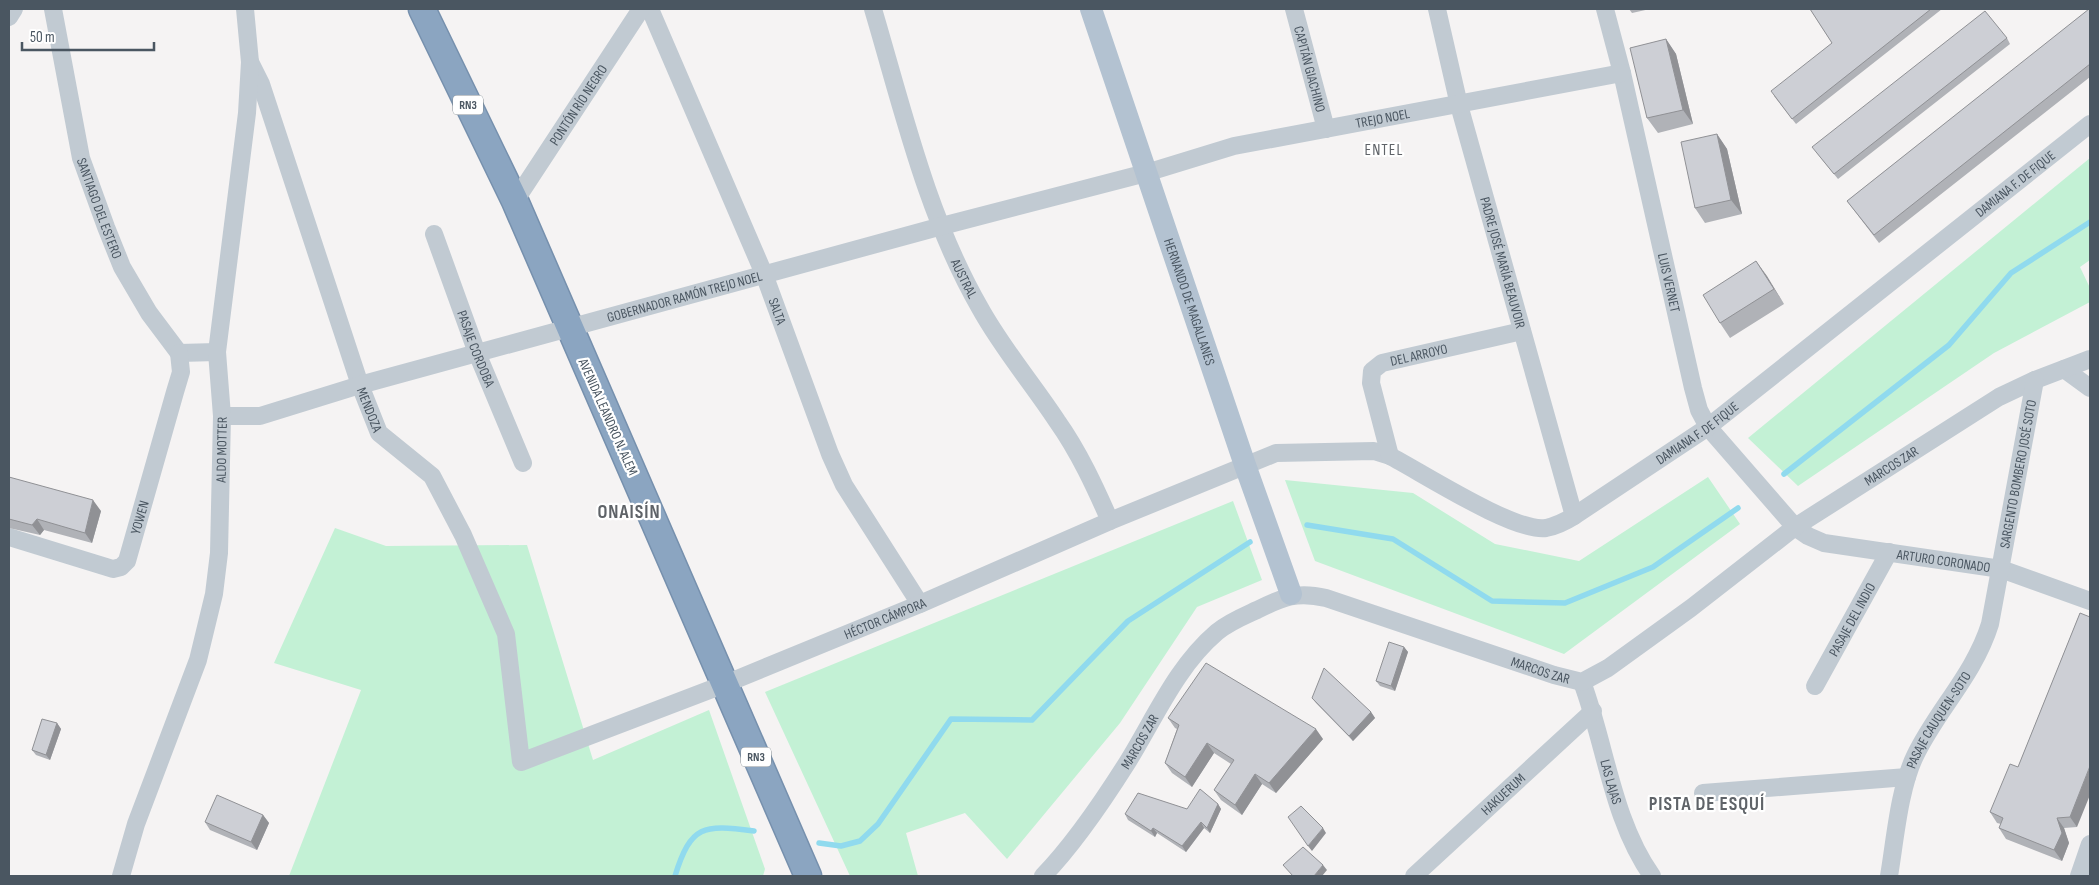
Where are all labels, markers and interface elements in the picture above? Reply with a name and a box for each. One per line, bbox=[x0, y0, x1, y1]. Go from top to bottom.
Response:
scale bar bbox=[22, 20, 155, 52]
street label: CAPITÁN GIACHINO bbox=[1290, 24, 1330, 114]
text: 50 m bbox=[30, 28, 55, 47]
street label: PONTÓN RÍO NEGRO bbox=[545, 61, 611, 148]
road number: RN3 bbox=[453, 96, 483, 114]
street label: TREJO NOEL bbox=[1354, 105, 1411, 131]
district label: ENTEL bbox=[1365, 141, 1403, 160]
street label: DAMIANA F. DE FIQUE bbox=[1972, 146, 2059, 220]
street label: SANTIAGO DEL ESTERO bbox=[73, 155, 126, 261]
street label: PADRE JOSÉ MARÍA BEAUVOIR bbox=[1477, 195, 1530, 331]
street label: HERNANDO DE MAGALLANES bbox=[1160, 236, 1219, 368]
street label: LUIS VERNET bbox=[1654, 251, 1684, 314]
street label: AUSTRAL bbox=[947, 255, 981, 301]
street label: GOBERNADOR RAMÓN TREJO NOEL bbox=[605, 267, 764, 326]
street label: SALTA bbox=[765, 295, 791, 328]
street label: PASAJE CORDOBA bbox=[454, 308, 499, 390]
street label: DEL ARROYO bbox=[1389, 340, 1449, 369]
street label: AVENIDA LEANDRO N. ALEM bbox=[574, 355, 641, 478]
street label: MENDOZA bbox=[353, 385, 387, 435]
street label: DAMIANA F. DE FIQUE bbox=[1653, 398, 1742, 468]
street label: SARGENTO BOMBERO JOSÉ SOTO bbox=[1996, 398, 2040, 550]
street label: ALDO MOTTER bbox=[212, 416, 230, 484]
street label: MARCOS ZAR bbox=[1861, 442, 1922, 489]
street label: YOWEN bbox=[127, 498, 152, 536]
district label: ONAISÍN bbox=[597, 501, 661, 524]
street label: ARTURO CORONADO bbox=[1895, 545, 1992, 576]
street label: PASAJE DEL INDIO bbox=[1825, 580, 1879, 659]
street label: HÉCTOR CÁMPORA bbox=[841, 594, 929, 643]
street label: MARCOS ZAR bbox=[1509, 653, 1572, 687]
street label: PASAJE CAUQUEN-SOTO bbox=[1902, 668, 1974, 771]
street label: MARCOS ZAR bbox=[1117, 710, 1162, 772]
road number: RN3 bbox=[741, 748, 771, 766]
street label: LAS LAJAS bbox=[1597, 757, 1626, 806]
street label: HAKUERUM bbox=[1477, 769, 1529, 818]
district label: PISTA DE ESQUÍ bbox=[1649, 793, 1765, 816]

